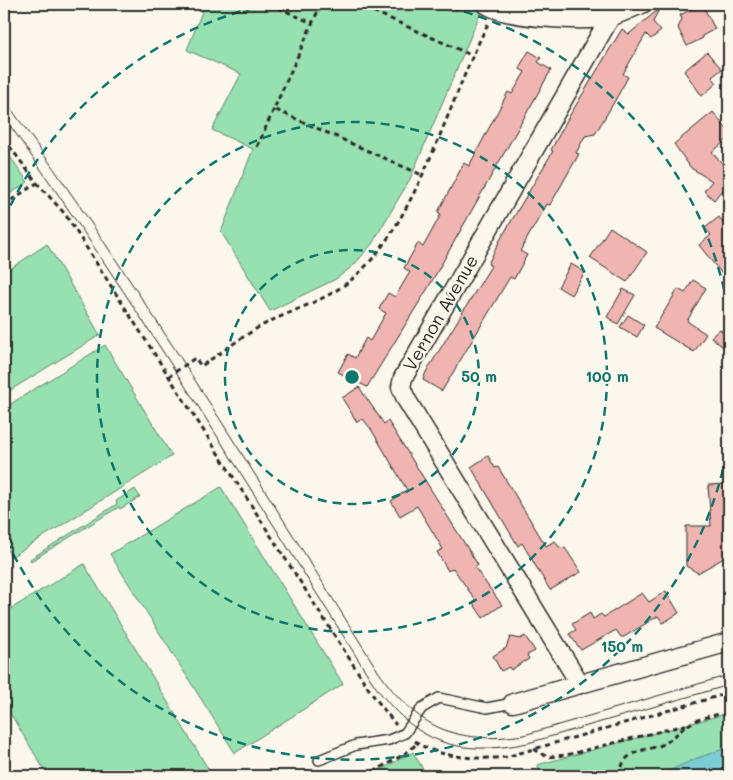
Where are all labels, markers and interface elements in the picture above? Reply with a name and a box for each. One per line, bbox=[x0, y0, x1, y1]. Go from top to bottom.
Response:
street label: Vernon Avenue bbox=[397, 250, 483, 375]
text: 50 m bbox=[461, 366, 497, 386]
text: 100 m bbox=[585, 366, 629, 386]
centre of rings bbox=[343, 368, 361, 386]
text: 150 m bbox=[601, 636, 643, 656]

